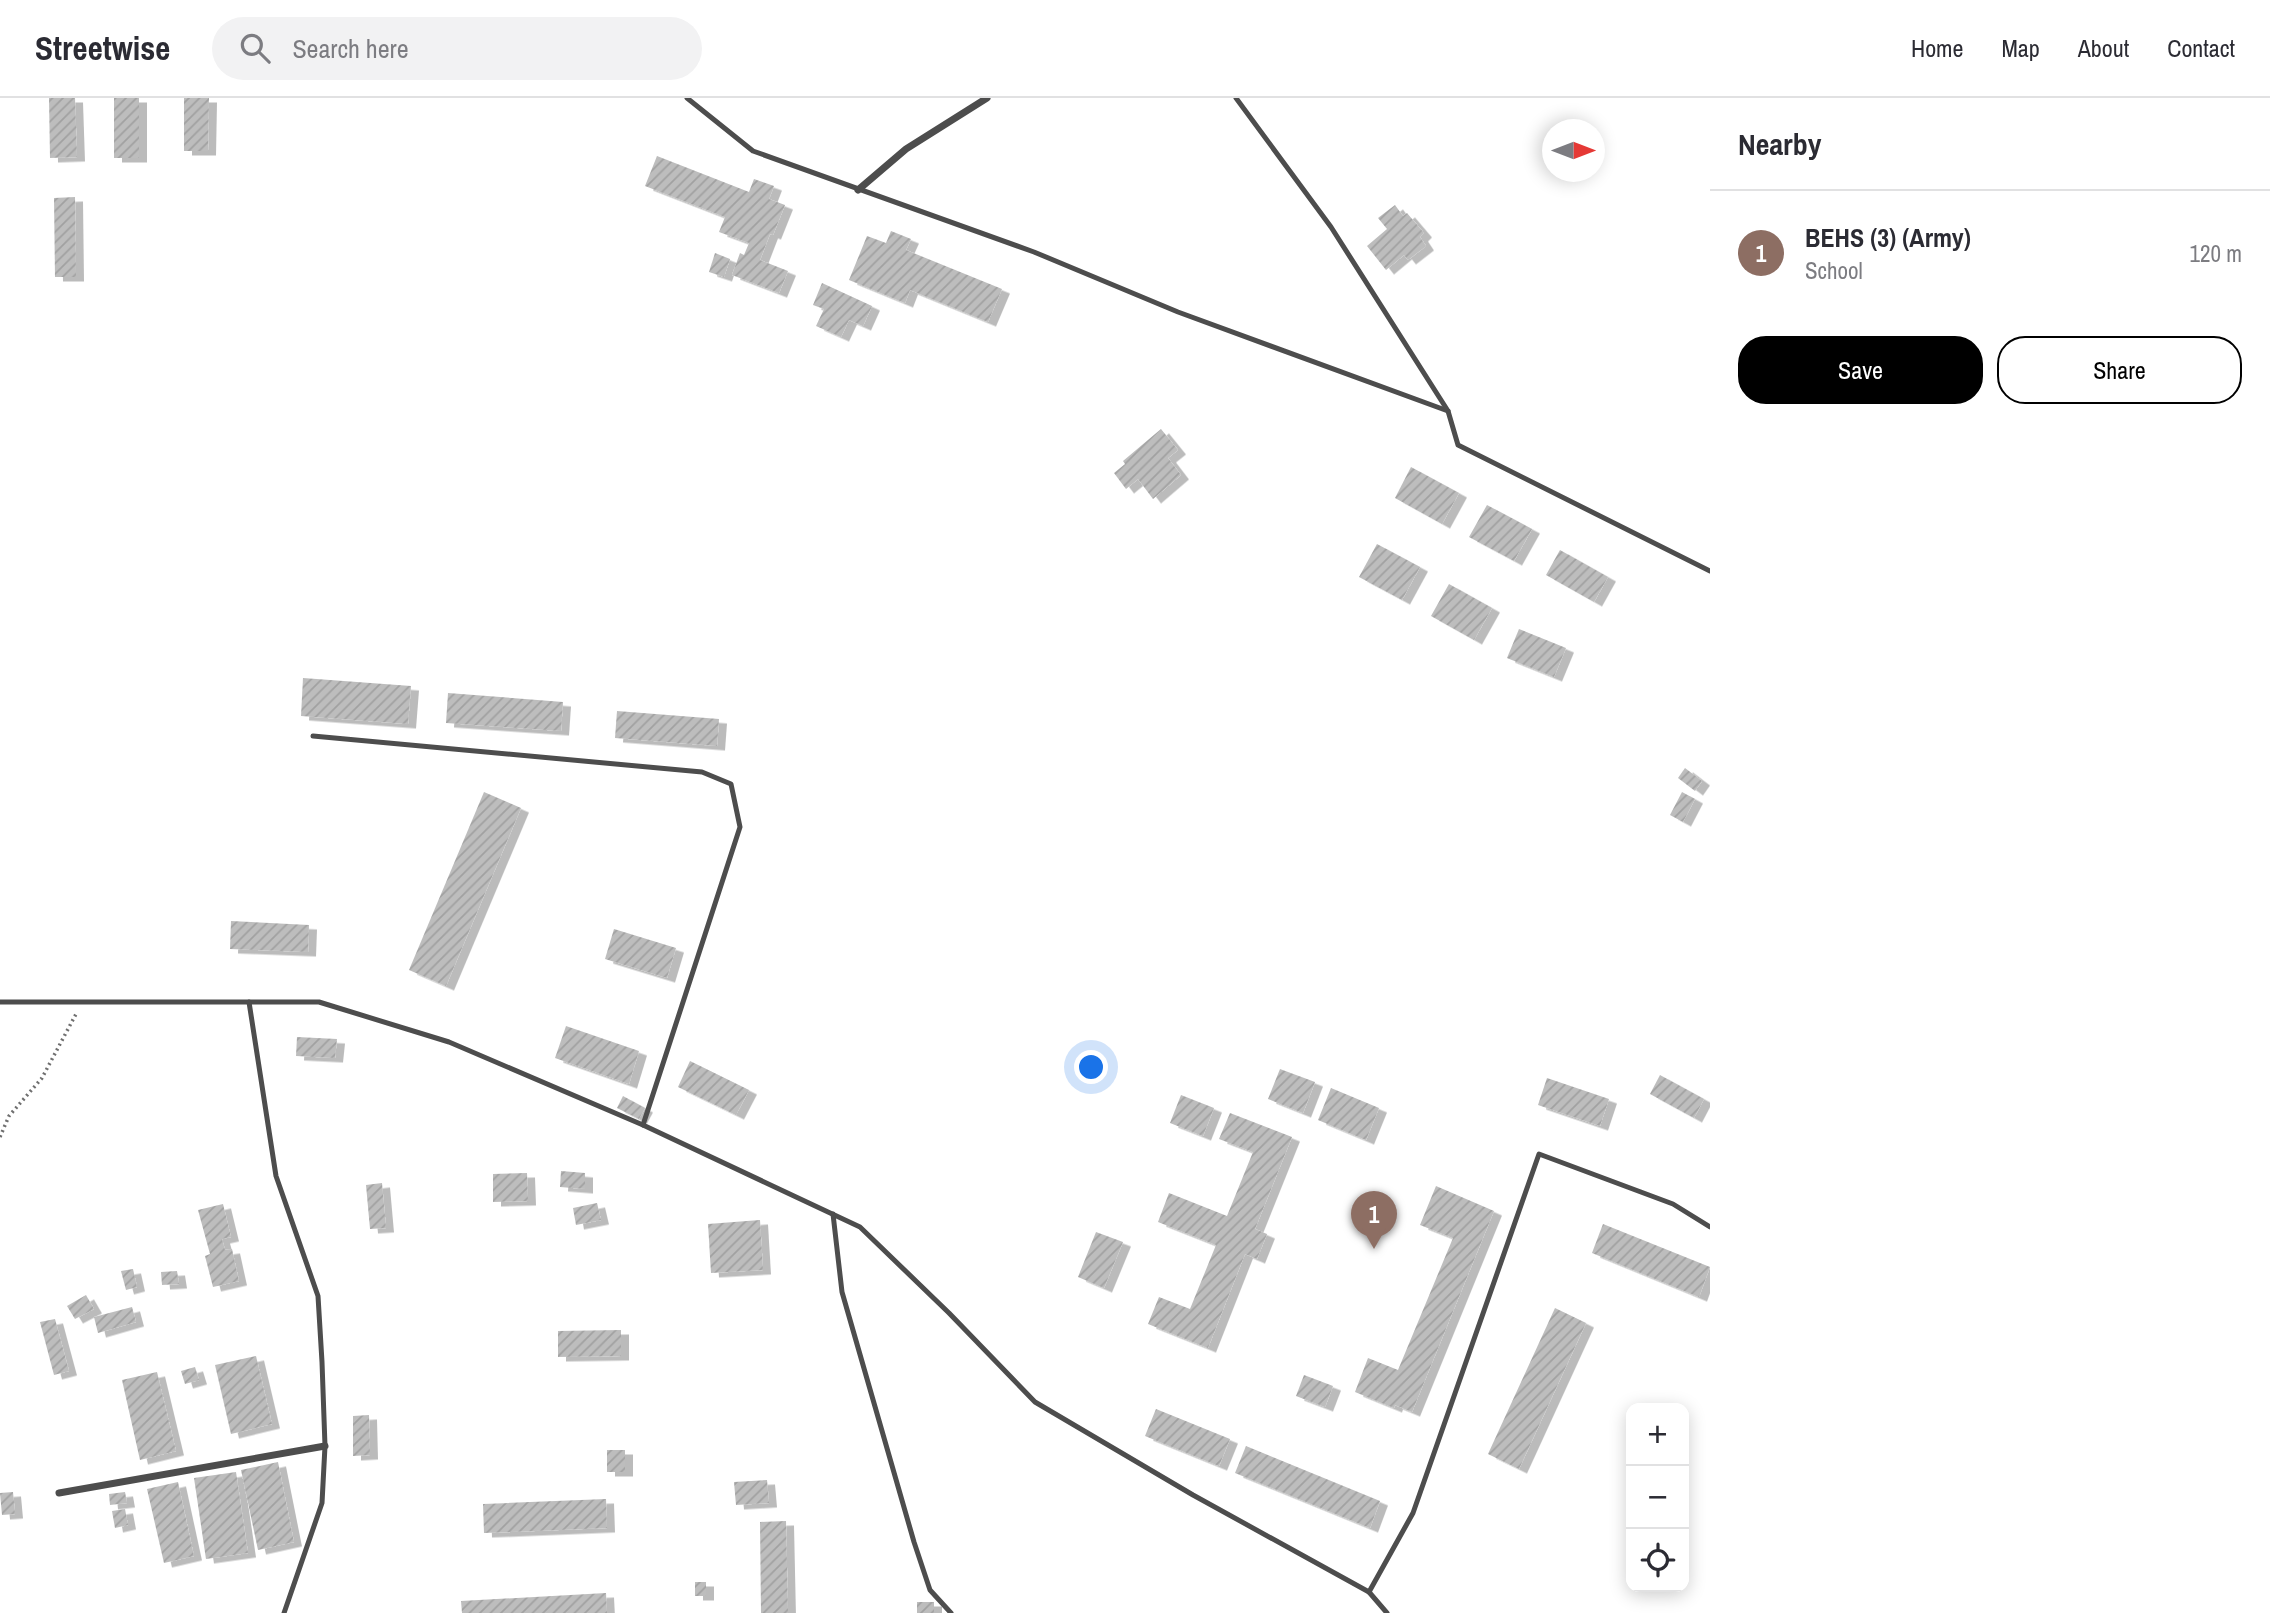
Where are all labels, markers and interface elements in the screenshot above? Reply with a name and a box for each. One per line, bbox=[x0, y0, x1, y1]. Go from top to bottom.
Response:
search box bbox=[212, 17, 702, 80]
text: Streetwise bbox=[35, 26, 170, 70]
icon: search bbox=[236, 29, 274, 67]
text: Search here bbox=[292, 31, 409, 66]
text: Home bbox=[1911, 32, 1963, 64]
text: Map bbox=[2001, 32, 2040, 64]
text: About bbox=[2078, 32, 2129, 64]
text: Contact bbox=[2167, 32, 2235, 64]
north arrow bbox=[1542, 119, 1605, 182]
text: Nearby bbox=[1738, 124, 1821, 164]
text: BEHS (3) (Army) bbox=[1805, 220, 1971, 255]
text: 1 bbox=[1756, 238, 1766, 269]
text: 120 m bbox=[2190, 238, 2242, 269]
text: School bbox=[1805, 255, 1863, 286]
button: Save bbox=[1738, 336, 1983, 404]
button: Share bbox=[1997, 336, 2242, 404]
your location bbox=[1074, 1050, 1108, 1084]
pin: 1 bbox=[1351, 1191, 1397, 1249]
map controls bbox=[1626, 1403, 1689, 1592]
button: + bbox=[1626, 1403, 1689, 1466]
button: − bbox=[1626, 1466, 1689, 1529]
button: locate bbox=[1626, 1529, 1689, 1592]

